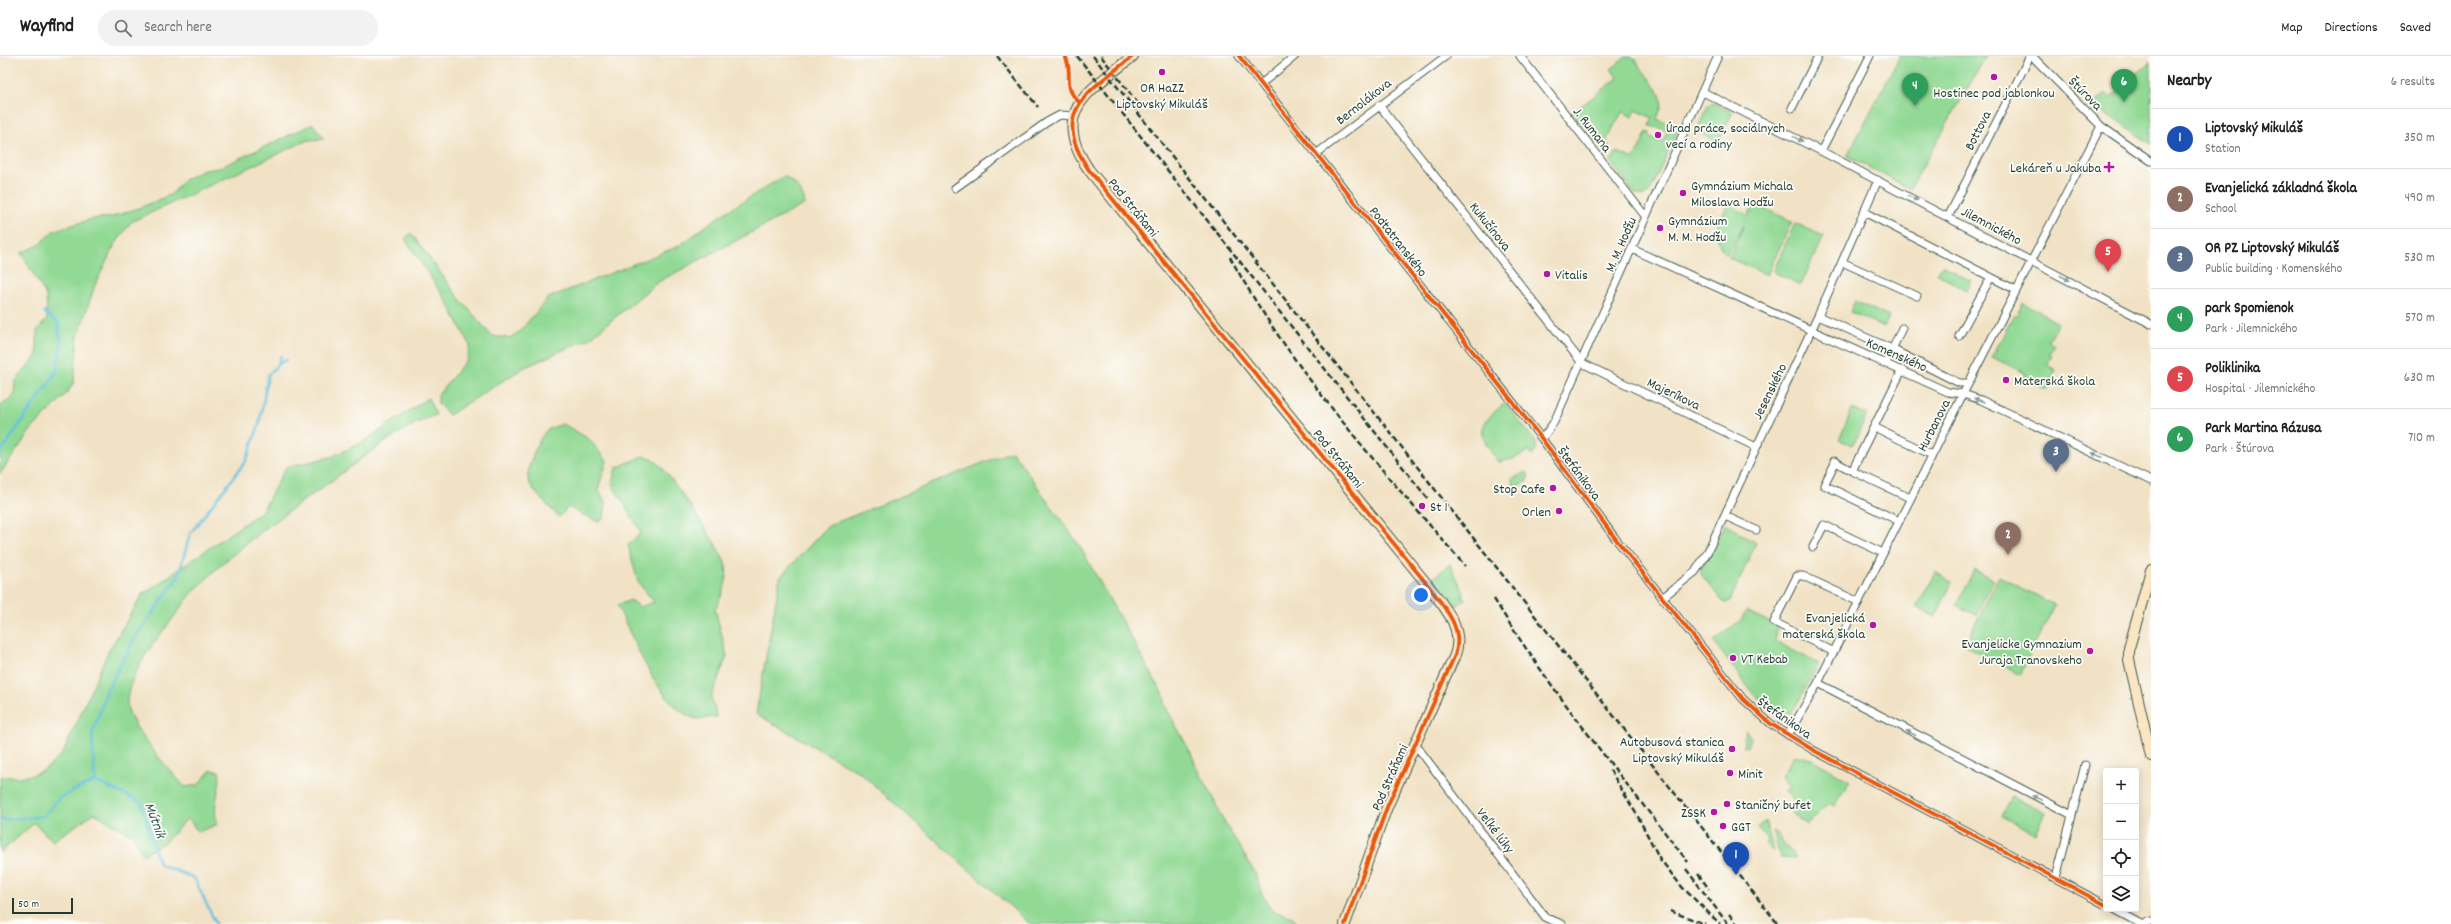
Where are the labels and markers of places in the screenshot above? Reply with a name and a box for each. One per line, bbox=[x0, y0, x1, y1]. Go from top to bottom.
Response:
marker: OR HaZZ Liptovský Mikuláš bbox=[1157, 67, 1167, 77]
pin: 6 bbox=[2111, 69, 2137, 102]
marker: Hostinec pod jablonkou bbox=[1989, 72, 1999, 82]
pin: 4 bbox=[1902, 73, 1928, 106]
place label: OR HaZZ Liptovský Mikuláš bbox=[1116, 79, 1208, 115]
place label: Hostinec pod jablonkou bbox=[1933, 84, 2055, 104]
place label: Úrad práce, sociálnych vecí a rodiny bbox=[1666, 119, 1785, 155]
marker: Úrad práce, sociálnych vecí a rodiny bbox=[1653, 130, 1663, 140]
place label: Lekáreň u Jakuba bbox=[2010, 159, 2101, 179]
marker: Lekáreň u Jakuba bbox=[2104, 162, 2114, 172]
place label: Gymnázium Michala Miloslava Hodžu bbox=[1691, 177, 1793, 213]
marker: Gymnázium Michala Miloslava Hodžu bbox=[1678, 188, 1688, 198]
place label: Gymnázium M. M. Hodžu bbox=[1668, 212, 1727, 248]
marker: Gymnázium M. M. Hodžu bbox=[1655, 223, 1665, 233]
pin: 5 bbox=[2095, 239, 2121, 272]
place label: Vitalis bbox=[1555, 266, 1588, 286]
marker: Vitalis bbox=[1542, 269, 1552, 279]
place label: Materská škola bbox=[2014, 372, 2095, 392]
marker: Materská škola bbox=[2001, 375, 2011, 385]
pin: 3 bbox=[2043, 439, 2069, 472]
place label: Stop Cafe bbox=[1493, 480, 1545, 500]
marker: Stop Cafe bbox=[1548, 483, 1558, 493]
place label: St 1 bbox=[1430, 498, 1448, 518]
marker: St 1 bbox=[1417, 501, 1427, 511]
place label: Orlen bbox=[1522, 503, 1551, 523]
marker: Orlen bbox=[1554, 506, 1564, 516]
pin: 2 bbox=[1995, 522, 2021, 555]
place label: Evanjelická materská škola bbox=[1783, 609, 1865, 645]
marker: Evanjelická materská škola bbox=[1868, 620, 1878, 630]
place label: Evanjelicke Gymnazium Juraja Tranovskeho bbox=[1961, 635, 2082, 671]
marker: Evanjelicke Gymnazium Juraja Tranovskeho bbox=[2085, 646, 2095, 656]
place label: VT Kebab bbox=[1741, 650, 1788, 670]
marker: VT Kebab bbox=[1728, 653, 1738, 663]
place label: Autobusová stanica Liptovský Mikuláš bbox=[1620, 733, 1724, 769]
marker: Autobusová stanica Liptovský Mikuláš bbox=[1727, 744, 1737, 754]
place label: Minit bbox=[1738, 765, 1763, 785]
marker: Minit bbox=[1725, 768, 1735, 778]
place label: Staničný bufet bbox=[1735, 796, 1811, 816]
marker: Staničný bufet bbox=[1722, 799, 1732, 809]
place label: ZSSK bbox=[1681, 804, 1707, 824]
marker: ZSSK bbox=[1709, 807, 1719, 817]
place label: GGT bbox=[1731, 818, 1751, 838]
marker: GGT bbox=[1718, 821, 1728, 831]
pin: 1 bbox=[1723, 842, 1749, 875]

